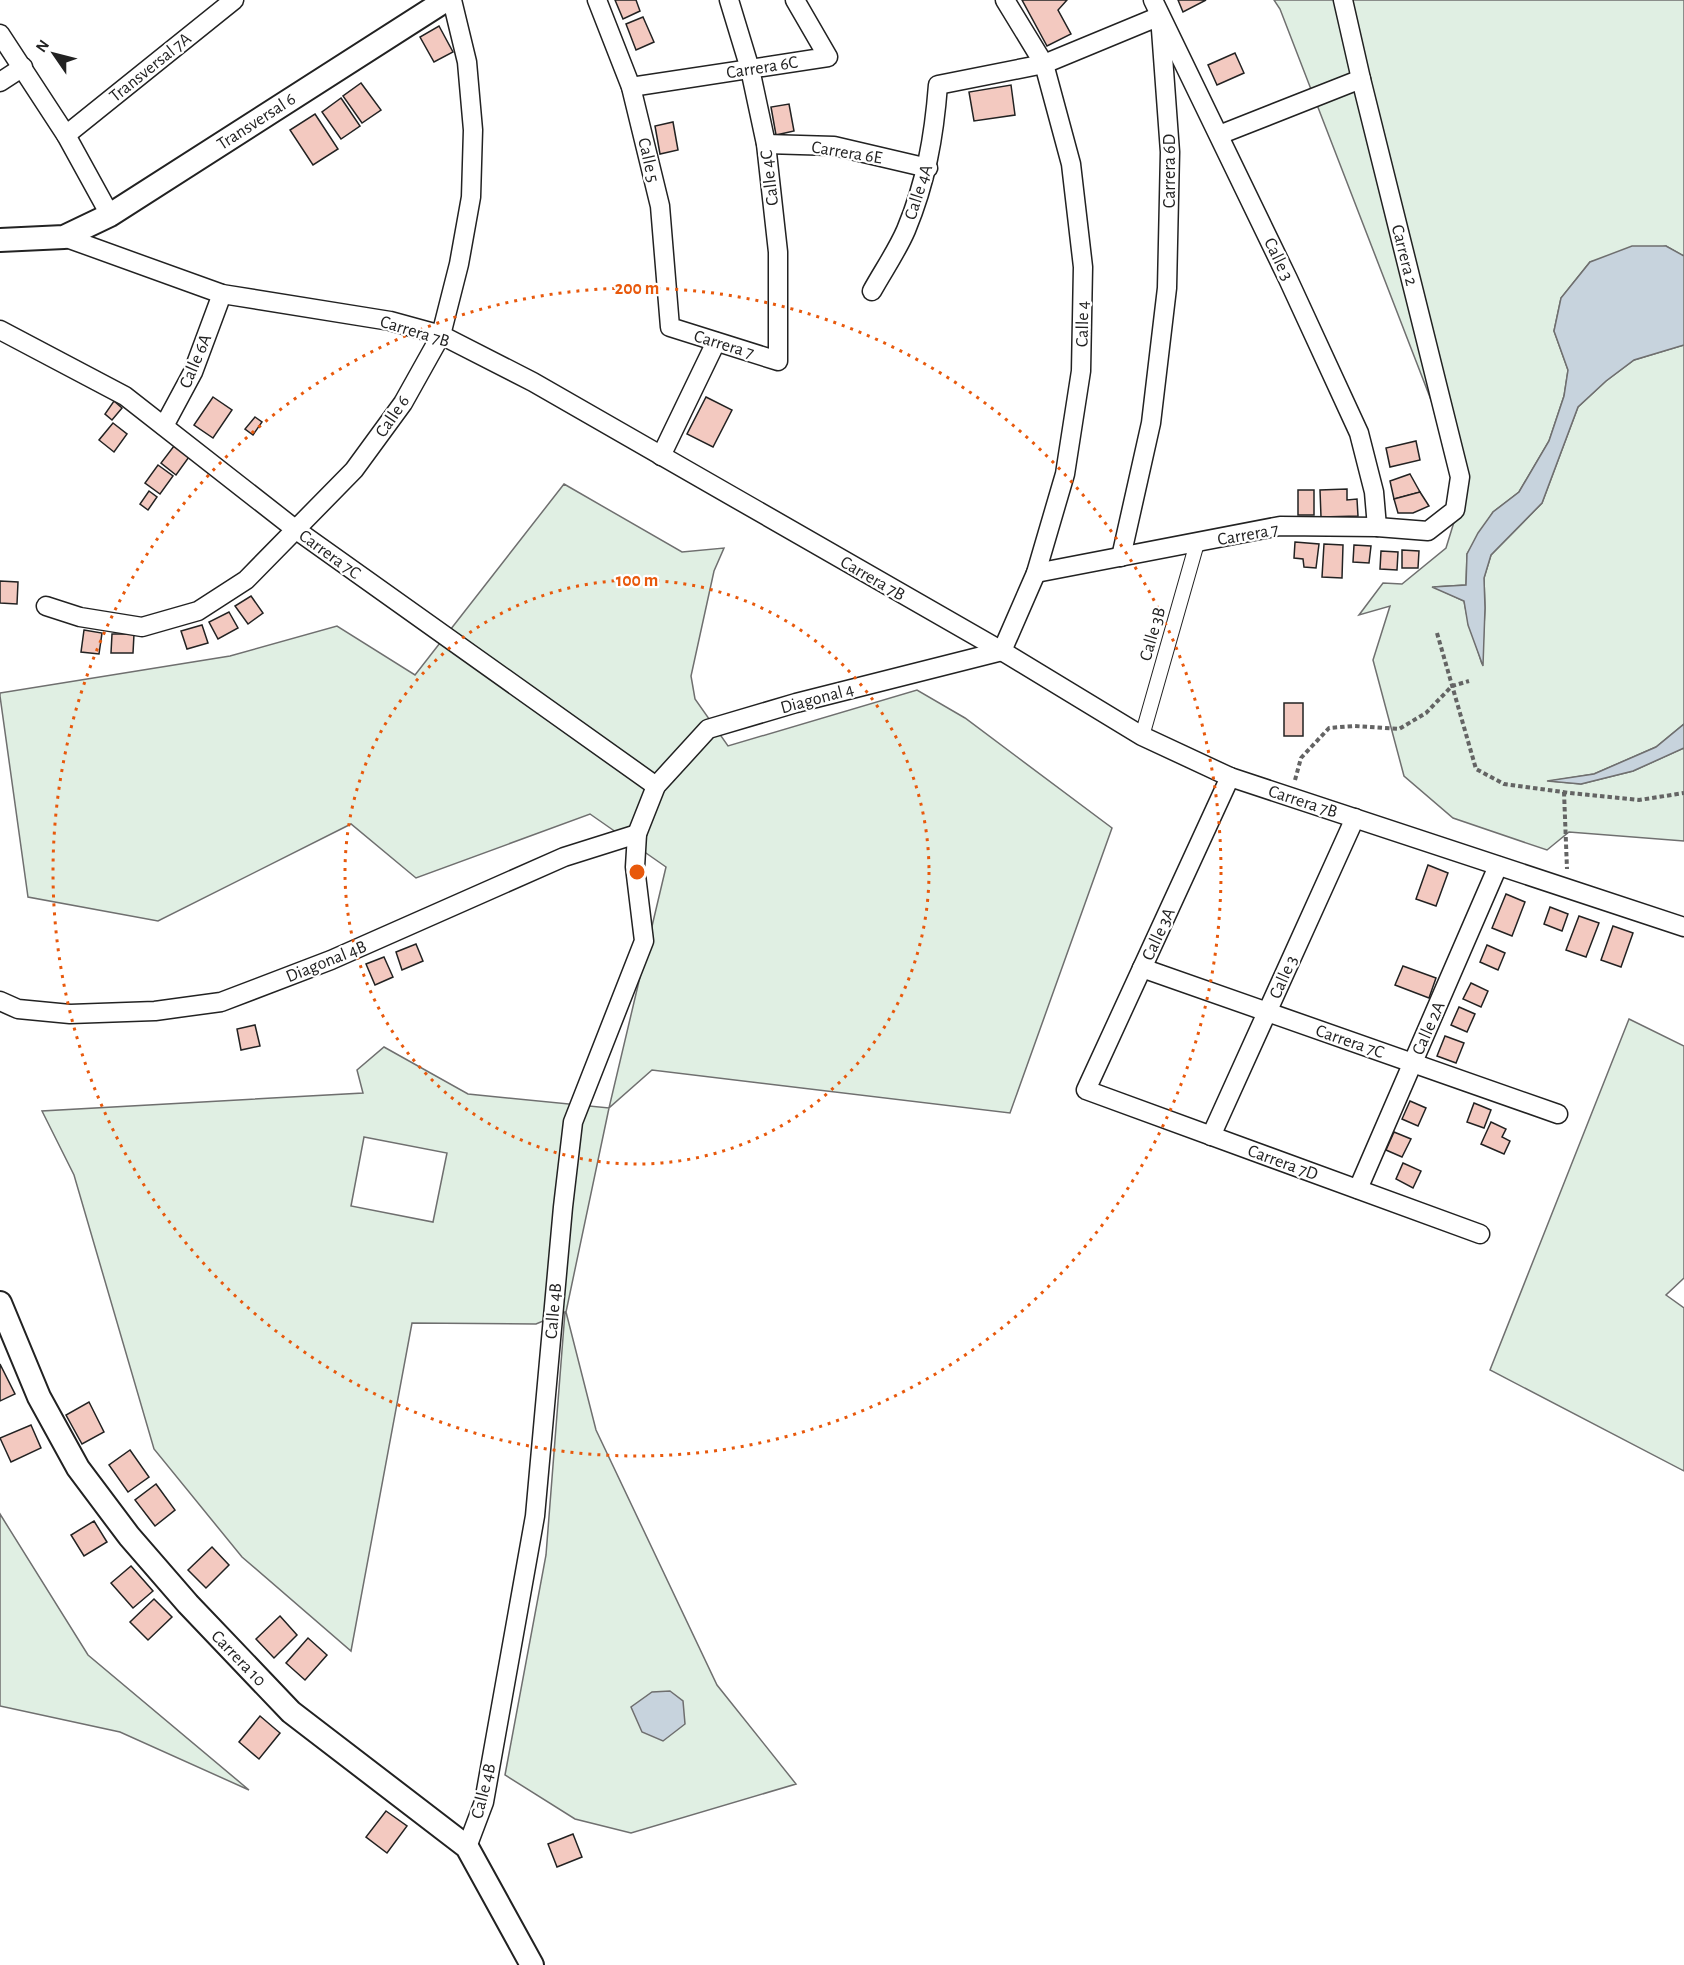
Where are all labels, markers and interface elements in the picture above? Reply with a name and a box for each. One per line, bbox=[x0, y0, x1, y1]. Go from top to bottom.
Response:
north arrow bbox=[24, 24, 84, 84]
street label: Transversal 7A bbox=[106, 29, 195, 106]
text: N bbox=[33, 37, 52, 55]
street label: Carrera 6C bbox=[725, 53, 799, 83]
street label: Transversal 6 bbox=[214, 90, 299, 154]
street label: Carrera 6D bbox=[1161, 134, 1179, 208]
street label: Calle 5 bbox=[634, 136, 662, 184]
street label: Carrera 6E bbox=[810, 139, 884, 168]
street label: Calle 4C bbox=[758, 149, 782, 207]
street label: Calle 4A bbox=[902, 162, 936, 222]
street label: Carrera 2 bbox=[1388, 223, 1420, 288]
street label: Calle 3 bbox=[1260, 235, 1296, 284]
text: 200 m bbox=[615, 280, 659, 298]
street label: Calle 4 bbox=[1074, 300, 1092, 347]
street label: Carrera 7B bbox=[378, 313, 452, 351]
street label: Carrera 7 bbox=[692, 327, 756, 363]
street label: Calle 6A bbox=[177, 331, 216, 391]
street label: Calle 6 bbox=[372, 392, 413, 441]
street label: Carrera 7 bbox=[1216, 521, 1280, 549]
street label: Carrera 7C bbox=[295, 527, 364, 583]
street label: Carrera 7B bbox=[837, 553, 908, 605]
text: 100 m bbox=[616, 572, 658, 590]
street label: Calle 3B bbox=[1137, 605, 1169, 663]
street label: Diagonal 4 bbox=[779, 680, 856, 717]
street label: Carrera 7B bbox=[1266, 782, 1339, 822]
centre of rings bbox=[627, 862, 647, 882]
street label: Calle 3A bbox=[1139, 905, 1179, 963]
street label: Diagonal 4B bbox=[284, 938, 369, 986]
street label: Calle 3 bbox=[1266, 953, 1301, 1002]
street label: Calle 2A bbox=[1409, 998, 1449, 1058]
street label: Carrera 7C bbox=[1313, 1022, 1386, 1062]
street label: Carrera 7D bbox=[1245, 1142, 1320, 1184]
street label: Calle 4B bbox=[543, 1282, 565, 1340]
street label: Carrera 10 bbox=[207, 1627, 269, 1690]
street label: Calle 4B bbox=[468, 1762, 499, 1821]

